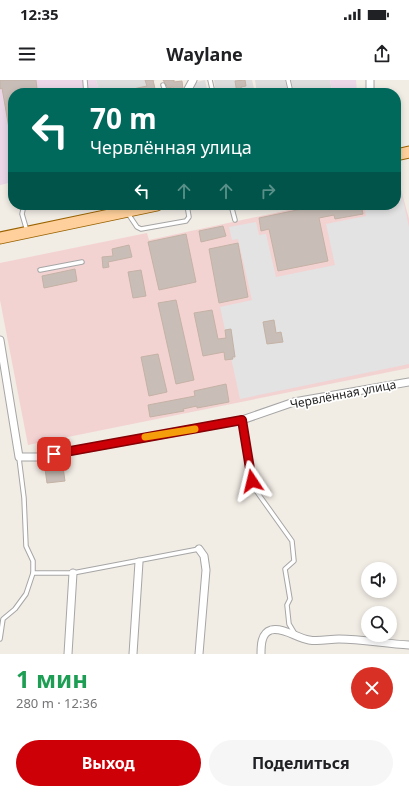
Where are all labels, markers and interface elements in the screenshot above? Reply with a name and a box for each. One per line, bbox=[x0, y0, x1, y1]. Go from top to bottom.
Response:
text: 12:35 bbox=[20, 4, 59, 24]
text: Waylane bbox=[166, 42, 243, 66]
icon: menu bbox=[16, 43, 38, 65]
icon: share bbox=[371, 43, 393, 65]
text: 70 m bbox=[90, 99, 157, 137]
icon: left bbox=[24, 104, 76, 156]
text: Червлённая улица bbox=[90, 135, 252, 159]
icon: left bbox=[131, 180, 153, 202]
icon: ahead bbox=[173, 180, 195, 202]
icon: ahead bbox=[215, 180, 237, 202]
icon: right bbox=[257, 180, 279, 202]
street label: Червлённая улица bbox=[288, 375, 398, 413]
pin bbox=[37, 437, 71, 471]
icon: arrive bbox=[43, 443, 65, 465]
position arrow bbox=[231, 460, 273, 502]
map controls bbox=[361, 562, 397, 642]
button: sound bbox=[361, 562, 397, 598]
button: search bbox=[361, 606, 397, 642]
text: 1 мин bbox=[16, 662, 88, 695]
button: close bbox=[351, 667, 393, 709]
text: 280 m · 12:36 bbox=[16, 694, 97, 712]
button: Выход bbox=[16, 740, 201, 786]
button: Поделиться bbox=[209, 740, 393, 786]

